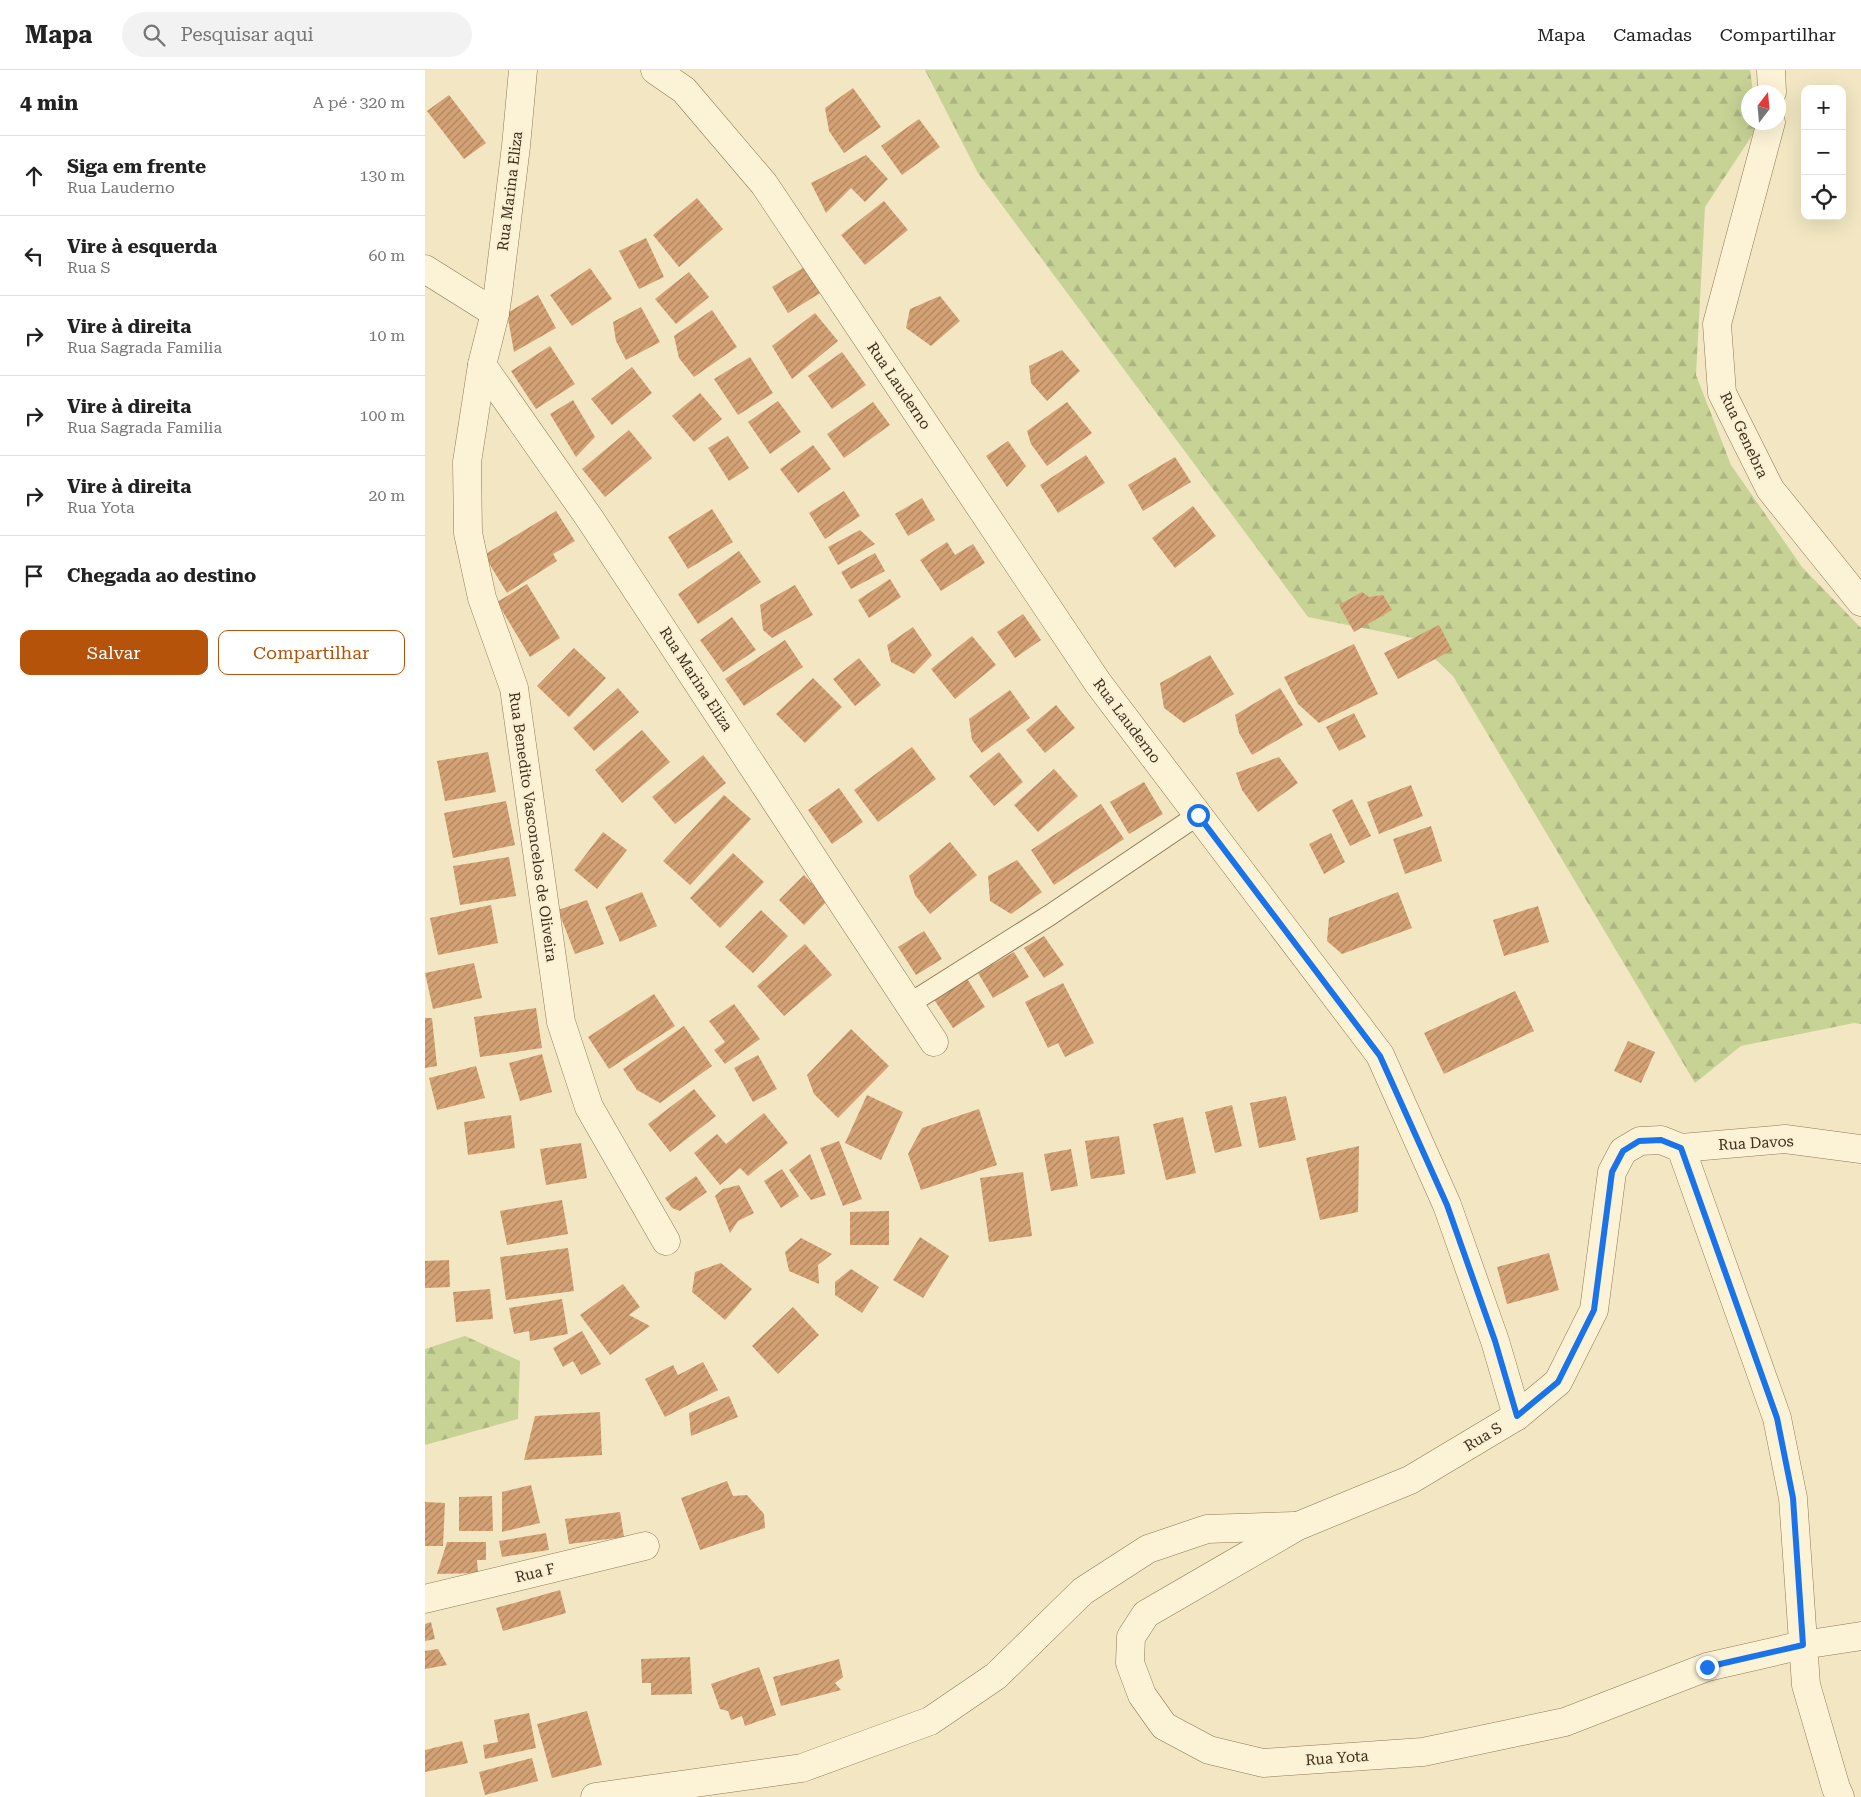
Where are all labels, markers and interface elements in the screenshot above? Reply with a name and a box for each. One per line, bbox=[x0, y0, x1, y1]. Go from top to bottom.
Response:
search box bbox=[122, 12, 472, 57]
text: Mapa bbox=[25, 21, 92, 49]
icon: search bbox=[140, 21, 168, 49]
text: Pesquisar aqui bbox=[180, 23, 314, 46]
text: Mapa bbox=[1537, 24, 1585, 45]
text: Camadas bbox=[1613, 24, 1692, 45]
text: Compartilhar bbox=[1720, 24, 1836, 45]
north arrow bbox=[1741, 85, 1786, 130]
map controls bbox=[1801, 85, 1846, 220]
button: + bbox=[1801, 85, 1846, 130]
text: 4 min bbox=[20, 91, 78, 115]
text: A pé · 320 m bbox=[313, 93, 405, 112]
street label: Rua Marina Eliza bbox=[494, 130, 526, 252]
button: − bbox=[1801, 130, 1846, 175]
text: Siga em frente bbox=[67, 155, 206, 178]
icon: ahead bbox=[20, 162, 48, 190]
text: 130 m bbox=[359, 166, 405, 185]
button: locate bbox=[1801, 175, 1846, 220]
text: Rua Lauderno bbox=[67, 178, 175, 197]
text: Vire à esquerda bbox=[67, 235, 217, 258]
icon: left bbox=[20, 242, 48, 270]
text: 60 m bbox=[368, 246, 405, 265]
text: Rua S bbox=[67, 258, 110, 277]
text: Vire à direita bbox=[67, 315, 191, 338]
icon: right bbox=[20, 322, 48, 350]
text: 10 m bbox=[368, 326, 405, 345]
text: Rua Sagrada Familia bbox=[67, 338, 222, 357]
street label: Rua Lauderno bbox=[863, 339, 935, 433]
street label: Rua Genebra bbox=[1716, 389, 1772, 481]
text: Vire à direita bbox=[67, 395, 191, 418]
icon: right bbox=[20, 402, 48, 430]
text: 100 m bbox=[359, 406, 405, 425]
text: Rua Sagrada Familia bbox=[67, 418, 222, 437]
text: Vire à direita bbox=[67, 475, 191, 498]
icon: right bbox=[20, 482, 48, 510]
text: 20 m bbox=[368, 486, 405, 505]
text: Rua Yota bbox=[67, 498, 135, 517]
icon: arrive bbox=[20, 562, 48, 590]
text: Chegada ao destino bbox=[67, 564, 256, 587]
street label: Rua Marina Eliza bbox=[656, 624, 736, 734]
button: Salvar bbox=[20, 630, 208, 675]
button: Compartilhar bbox=[218, 630, 405, 675]
street label: Rua Lauderno bbox=[1089, 675, 1165, 767]
street label: Rua Benedito Vasconcelos de Oliveira bbox=[505, 691, 561, 963]
route start bbox=[1187, 804, 1210, 827]
street label: Rua Davos bbox=[1718, 1132, 1794, 1154]
street label: Rua S bbox=[1461, 1419, 1505, 1455]
street label: Rua F bbox=[513, 1560, 557, 1586]
route end bbox=[1696, 1656, 1719, 1679]
street label: Rua Yota bbox=[1305, 1747, 1369, 1769]

